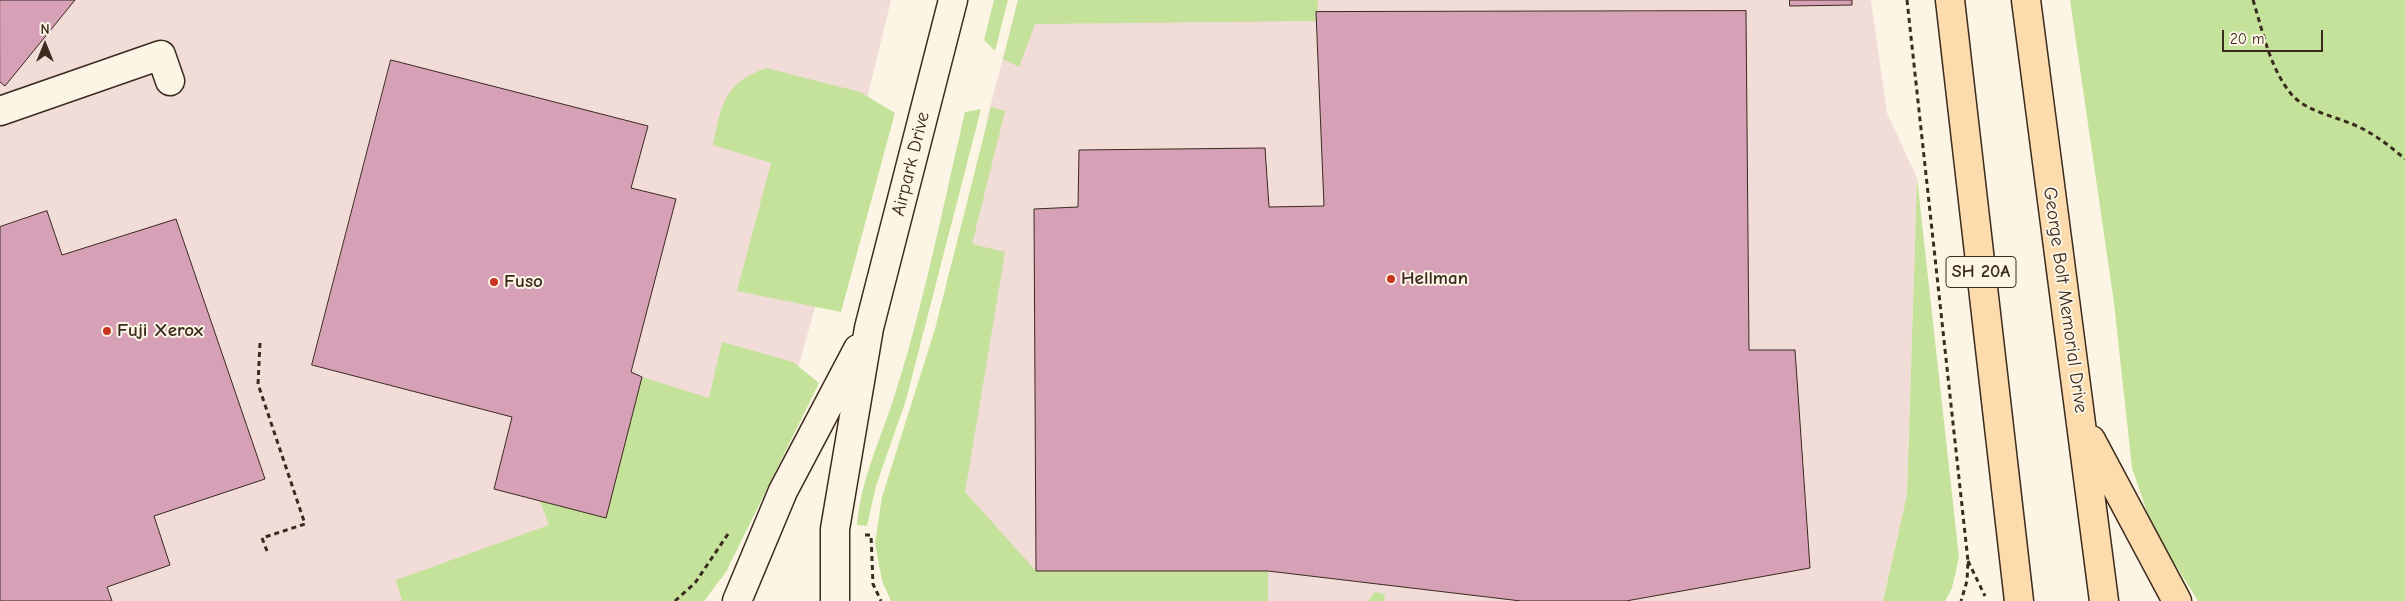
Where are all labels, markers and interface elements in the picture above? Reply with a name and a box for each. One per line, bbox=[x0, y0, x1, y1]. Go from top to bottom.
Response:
north arrow bbox=[20, 20, 70, 70]
scale bar bbox=[2225, 20, 2326, 52]
text: N bbox=[40, 21, 50, 38]
text: 20 m bbox=[2230, 30, 2264, 48]
street label: Airpark Drive bbox=[887, 109, 935, 219]
street label: George Bolt Memorial Drive bbox=[2038, 185, 2092, 415]
road number: SH 20A bbox=[1946, 256, 2016, 288]
place label: Hellman bbox=[1401, 268, 1468, 290]
place label: Fuso bbox=[504, 271, 543, 293]
marker: Hellman bbox=[1385, 273, 1397, 285]
marker: Fuso bbox=[488, 276, 500, 288]
place label: Fuji Xerox bbox=[117, 320, 203, 342]
marker: Fuji Xerox bbox=[101, 325, 113, 337]

